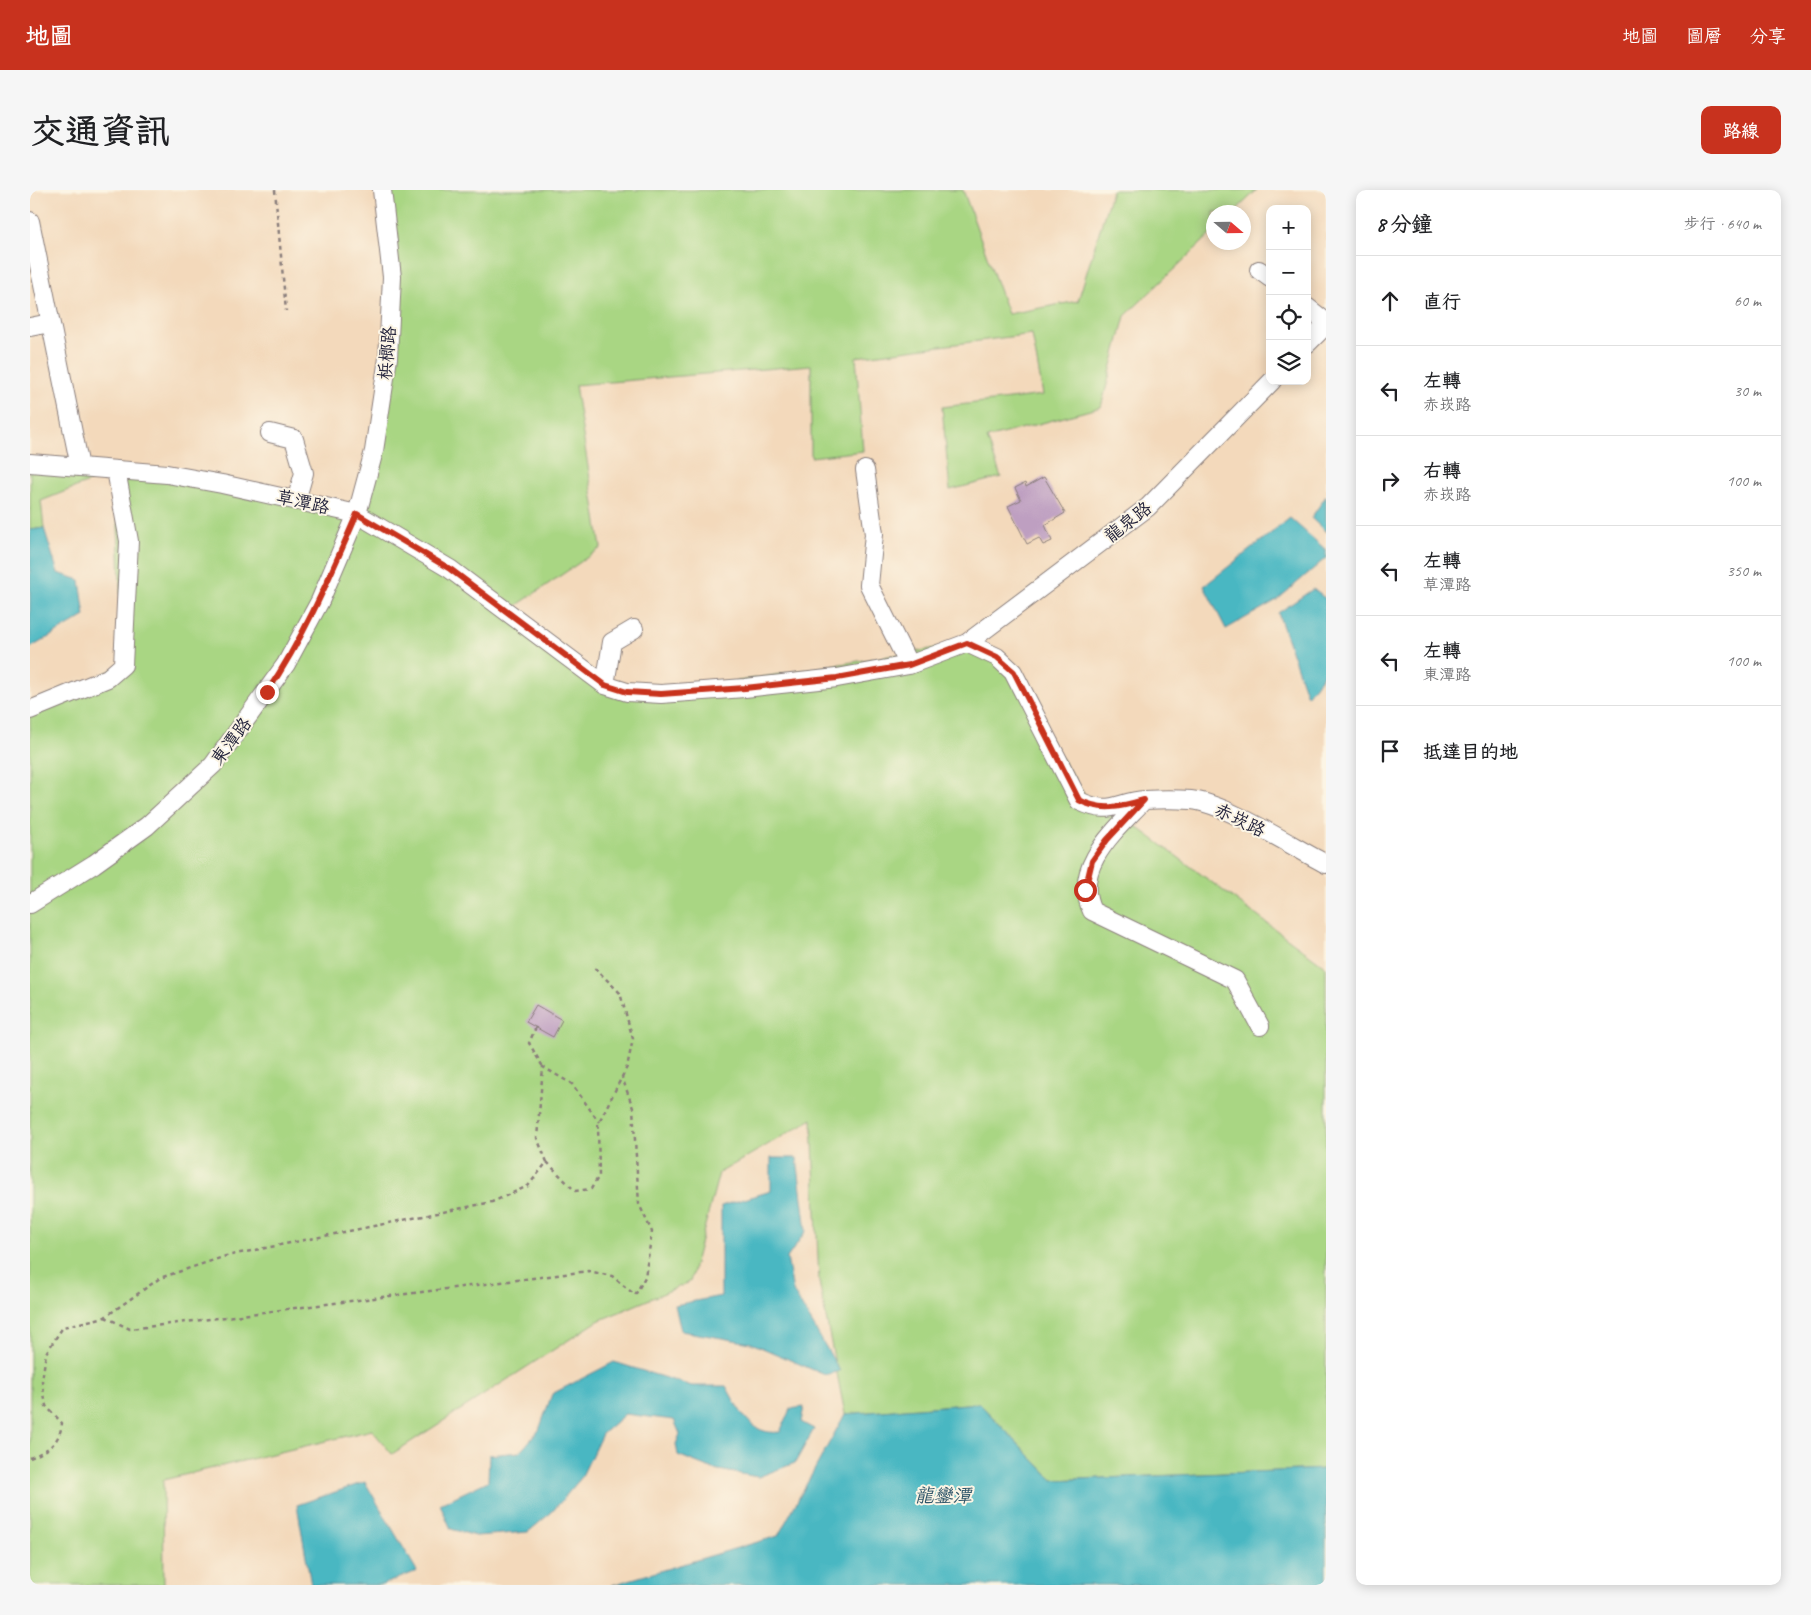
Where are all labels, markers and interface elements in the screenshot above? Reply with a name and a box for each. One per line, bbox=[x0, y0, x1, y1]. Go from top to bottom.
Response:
text: 地圖 bbox=[25, 21, 73, 51]
text: 地圖 bbox=[1622, 25, 1658, 47]
text: 圖層 bbox=[1686, 25, 1722, 47]
text: 分享 bbox=[1750, 25, 1786, 47]
button: 路線 bbox=[1701, 106, 1781, 154]
text: 交通資訊 bbox=[30, 109, 170, 154]
north arrow bbox=[1206, 205, 1251, 250]
map controls bbox=[1266, 205, 1311, 385]
button: + bbox=[1266, 205, 1311, 250]
text: 8 分鐘 bbox=[1376, 211, 1433, 237]
text: 步行 · 640 m bbox=[1684, 214, 1761, 234]
button: − bbox=[1266, 250, 1311, 295]
icon: ahead bbox=[1376, 287, 1404, 315]
text: 直行 bbox=[1423, 290, 1461, 314]
text: 60 m bbox=[1734, 291, 1761, 311]
button: locate bbox=[1266, 295, 1311, 340]
street label: 梹榔路 bbox=[374, 325, 400, 381]
button: layers bbox=[1266, 340, 1311, 385]
text: 左轉 bbox=[1423, 369, 1461, 393]
icon: left bbox=[1376, 377, 1404, 405]
text: 30 m bbox=[1734, 381, 1761, 401]
text: 赤崁路 bbox=[1423, 395, 1471, 415]
text: 右轉 bbox=[1423, 459, 1461, 483]
icon: right bbox=[1376, 467, 1404, 495]
text: 100 m bbox=[1727, 471, 1761, 491]
street label: 草潭路 bbox=[274, 485, 332, 519]
text: 赤崁路 bbox=[1423, 485, 1471, 505]
street label: 龍泉路 bbox=[1100, 497, 1156, 547]
text: 左轉 bbox=[1423, 549, 1461, 573]
icon: left bbox=[1376, 557, 1404, 585]
text: 350 m bbox=[1727, 561, 1761, 581]
text: 草潭路 bbox=[1423, 575, 1471, 595]
text: 左轉 bbox=[1423, 639, 1461, 663]
icon: left bbox=[1376, 647, 1404, 675]
text: 100 m bbox=[1727, 651, 1761, 671]
text: 東潭路 bbox=[1423, 665, 1471, 685]
route end bbox=[256, 681, 279, 704]
street label: 東潭路 bbox=[206, 713, 256, 769]
icon: arrive bbox=[1376, 737, 1404, 765]
text: 抵達目的地 bbox=[1423, 740, 1518, 764]
street label: 赤崁路 bbox=[1211, 798, 1269, 842]
route start bbox=[1074, 879, 1097, 902]
water label: 龍鑾潭 bbox=[914, 1484, 973, 1508]

